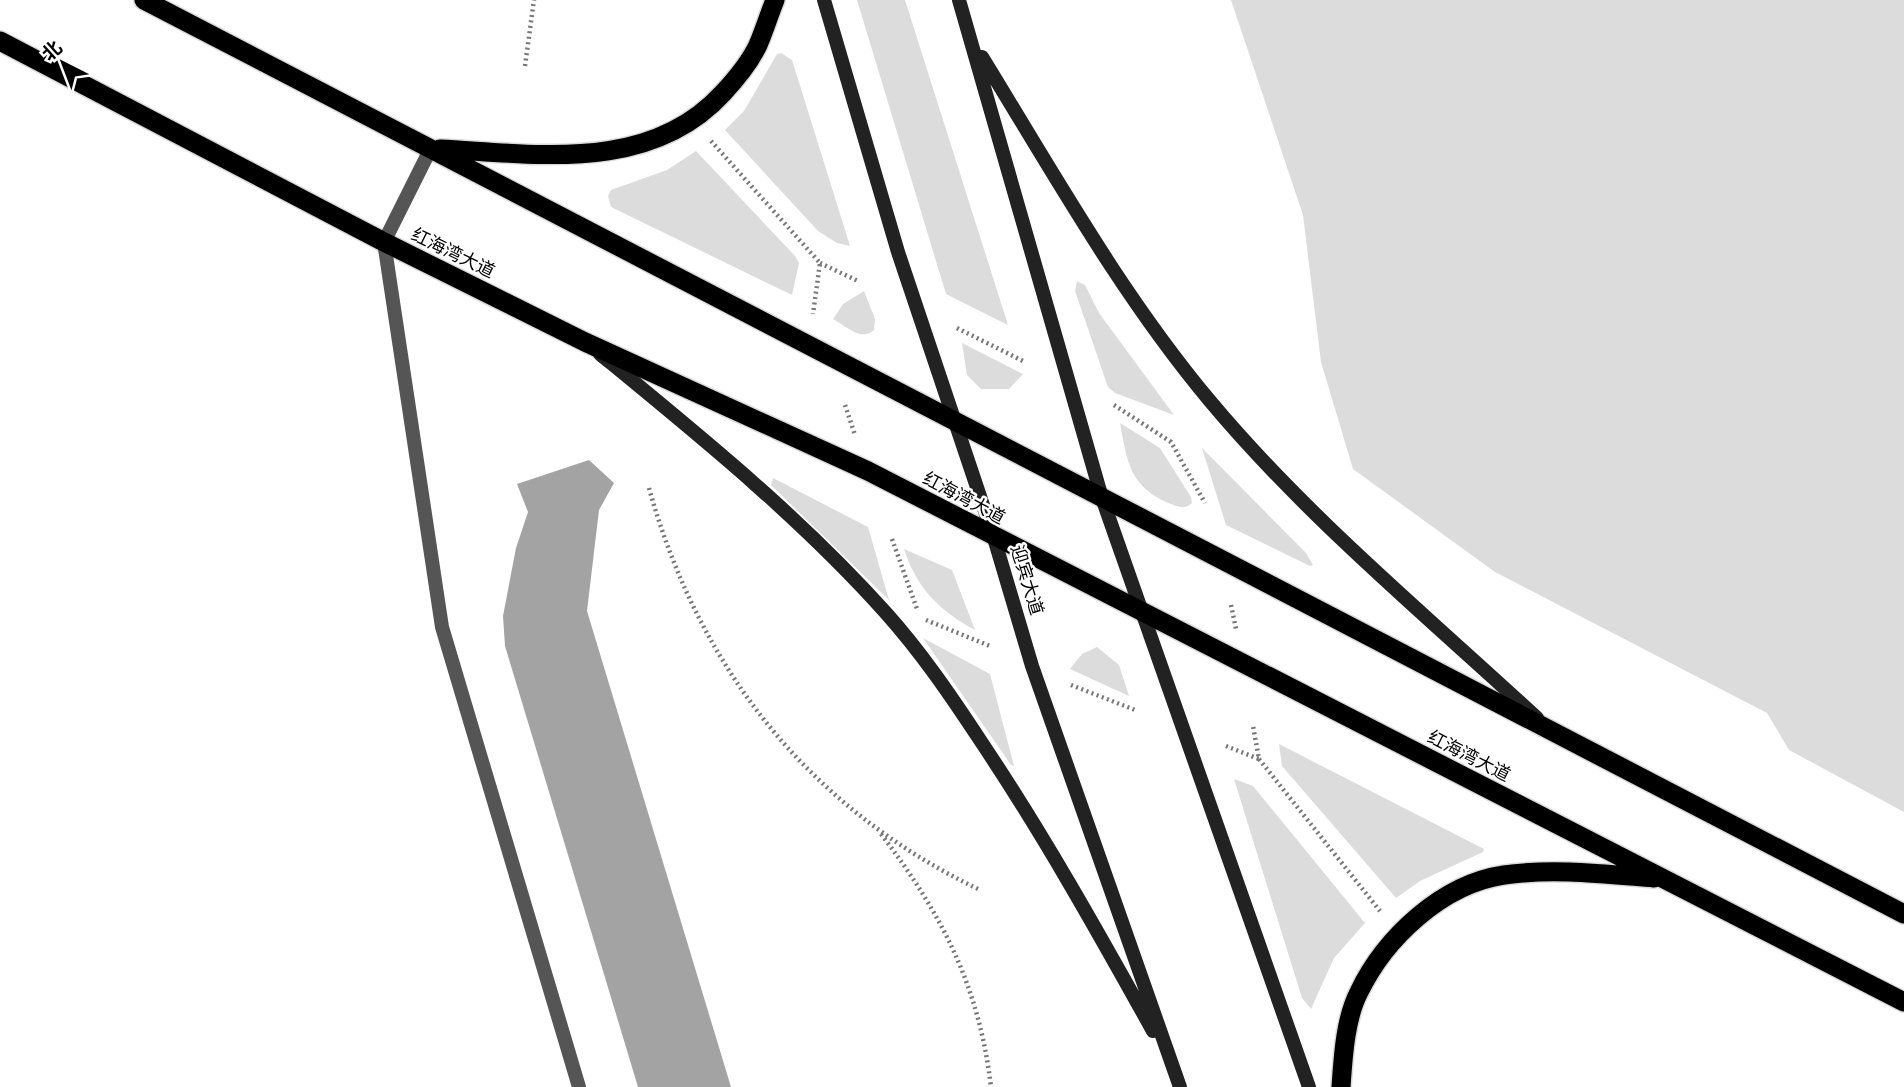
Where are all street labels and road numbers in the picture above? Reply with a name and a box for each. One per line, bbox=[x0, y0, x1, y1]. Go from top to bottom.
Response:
street label: 红海湾大道 bbox=[408, 222, 499, 283]
street label: 红海湾大道 bbox=[919, 466, 1009, 529]
street label: 迎宾大道 bbox=[1006, 542, 1049, 618]
street label: 红海湾大道 bbox=[1424, 725, 1515, 786]

